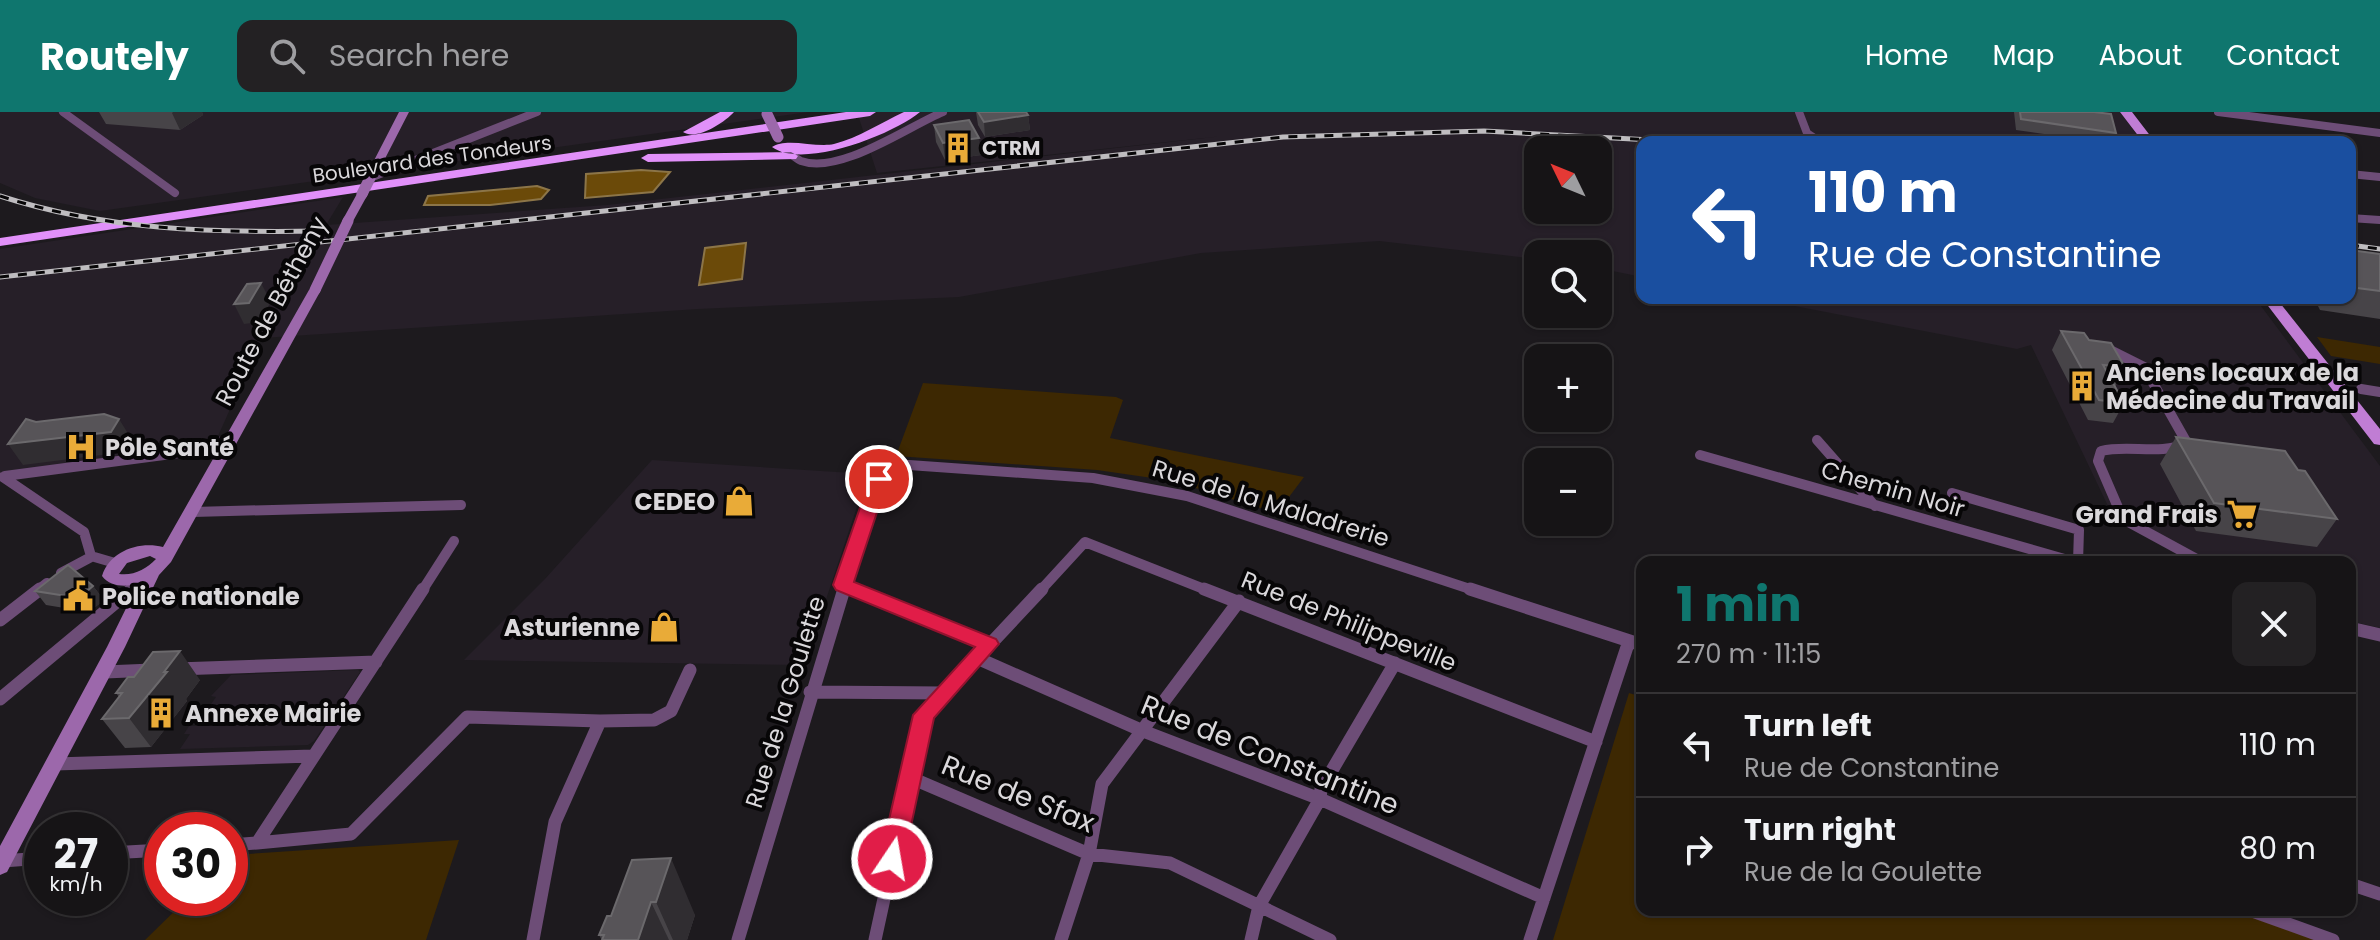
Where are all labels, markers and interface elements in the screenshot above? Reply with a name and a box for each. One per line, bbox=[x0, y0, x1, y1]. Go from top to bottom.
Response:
search box bbox=[237, 20, 797, 92]
text: Routely bbox=[40, 30, 189, 83]
icon: search bbox=[265, 34, 309, 78]
text: Search here bbox=[329, 34, 509, 77]
text: Home bbox=[1865, 36, 1948, 75]
text: Map bbox=[1992, 36, 2054, 75]
text: About bbox=[2098, 36, 2182, 75]
text: Contact bbox=[2226, 36, 2340, 75]
street label: Boulevard des Tondeurs bbox=[311, 128, 553, 190]
building icon: CTRM bbox=[941, 131, 975, 165]
place label: CTRM bbox=[982, 134, 1040, 162]
north arrow bbox=[1524, 136, 1612, 224]
map controls bbox=[1524, 136, 1612, 536]
text: 110 m bbox=[1808, 153, 1958, 232]
icon: left bbox=[1676, 168, 1780, 272]
street label: Route de Bétheny bbox=[207, 210, 335, 412]
text: Rue de Constantine bbox=[1808, 229, 2162, 280]
button: search bbox=[1524, 240, 1612, 328]
button: + bbox=[1524, 344, 1612, 432]
place label: Anciens locaux de la Médecine du Travail bbox=[2106, 356, 2359, 417]
building icon: Anciens locaux de la Médecine du Travail bbox=[2065, 369, 2099, 403]
hospital icon: Pôle Santé bbox=[64, 430, 98, 464]
place label: Pôle Santé bbox=[105, 431, 234, 464]
pin bbox=[845, 445, 913, 513]
button: − bbox=[1524, 448, 1612, 536]
street label: Rue de la Maladrerie bbox=[1148, 451, 1394, 555]
street label: Chemin Noir bbox=[1817, 453, 1969, 525]
icon: arrive bbox=[857, 457, 901, 501]
shop icon: CEDEO bbox=[722, 484, 756, 518]
place label: CEDEO bbox=[634, 485, 715, 518]
supermarket icon: Grand Frais bbox=[2225, 497, 2259, 531]
place label: Grand Frais bbox=[2075, 498, 2218, 531]
street label: Rue de Philippeville bbox=[1237, 563, 1461, 679]
text: 1 min bbox=[1676, 571, 1802, 638]
public building icon: Police nationale bbox=[61, 579, 95, 613]
place label: Police nationale bbox=[102, 580, 300, 613]
button: close bbox=[2232, 582, 2316, 666]
street label: Rue de la Goulette bbox=[737, 592, 833, 812]
shop icon: Asturienne bbox=[647, 610, 681, 644]
place label: Asturienne bbox=[504, 611, 640, 644]
text: 270 m · 11:15 bbox=[1676, 636, 1821, 672]
street label: Rue de Constantine bbox=[1135, 685, 1405, 825]
building icon: Annexe Mairie bbox=[144, 696, 178, 730]
place label: Annexe Mairie bbox=[185, 697, 362, 730]
text: Turn left bbox=[1744, 704, 1872, 747]
icon: left bbox=[1676, 723, 1720, 767]
text: 110 m bbox=[2239, 723, 2316, 766]
street label: Rue de Sfax bbox=[936, 746, 1101, 843]
text: Rue de Constantine bbox=[1744, 750, 1999, 786]
text: Turn right bbox=[1744, 808, 1896, 851]
speed limit sign: 30 bbox=[144, 812, 248, 916]
position arrow bbox=[850, 817, 934, 901]
text: 27 bbox=[54, 826, 98, 882]
icon: right bbox=[1676, 827, 1720, 871]
text: 80 m bbox=[2239, 827, 2316, 870]
text: Rue de la Goulette bbox=[1744, 854, 1982, 890]
text: km/h bbox=[49, 870, 103, 898]

